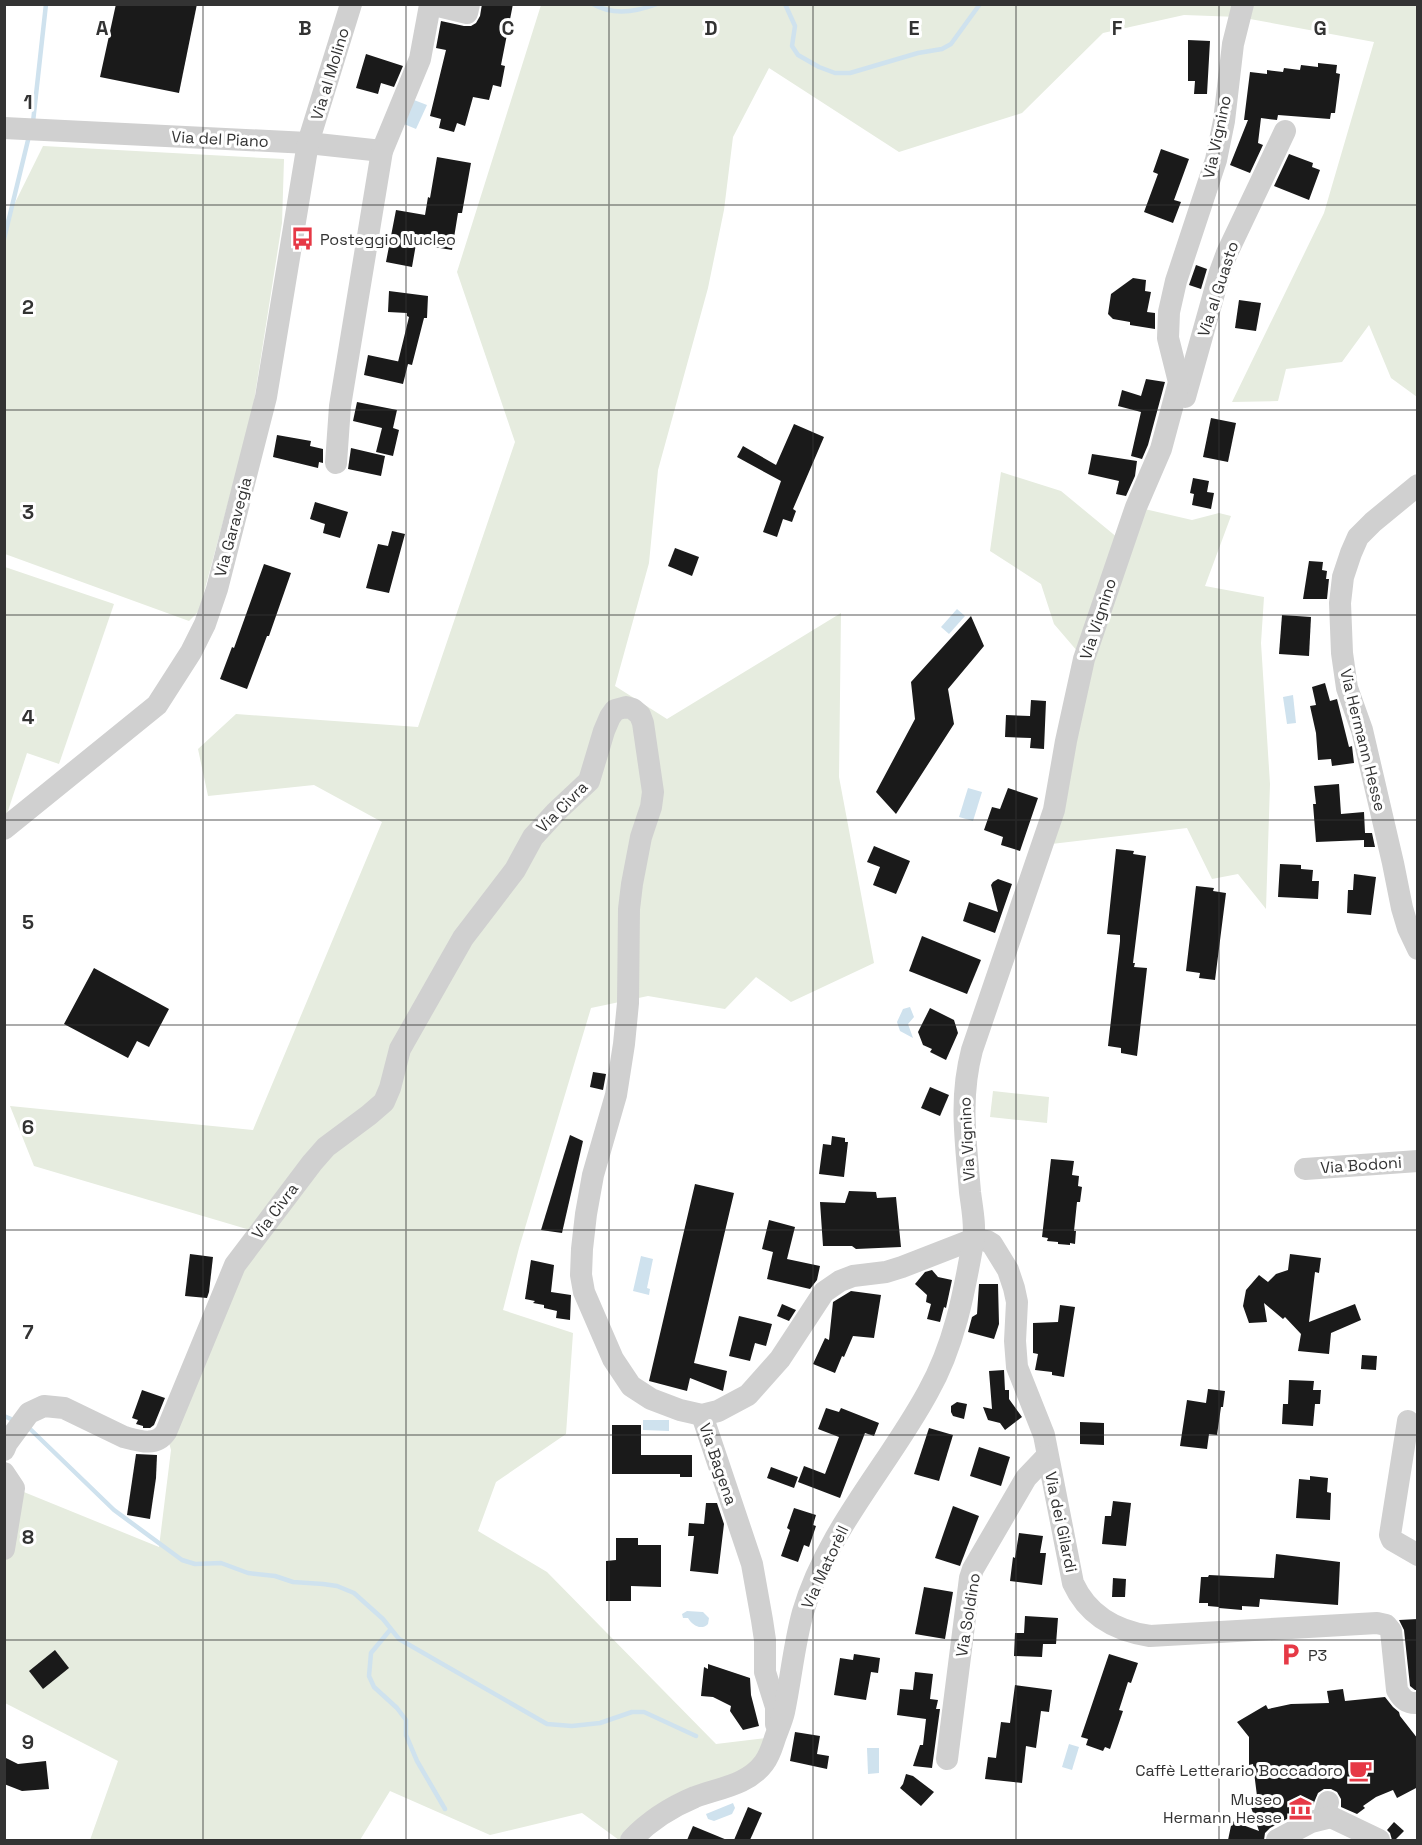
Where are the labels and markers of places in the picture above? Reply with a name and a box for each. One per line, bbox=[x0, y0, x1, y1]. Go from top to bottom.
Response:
bus stop icon: Posteggio Nucleo bbox=[289, 226, 315, 252]
place label: Posteggio Nucleo bbox=[320, 229, 456, 250]
parking icon: P3 bbox=[1277, 1642, 1303, 1668]
place label: P3 bbox=[1308, 1645, 1327, 1666]
cafe icon: Caffè Letterario Boccadoro bbox=[1348, 1757, 1374, 1783]
place label: Caffè Letterario Boccadoro bbox=[1135, 1760, 1343, 1781]
place label: Museo Hermann Hesse bbox=[1163, 1789, 1282, 1828]
museum icon: Museo Hermann Hesse bbox=[1287, 1795, 1313, 1821]

